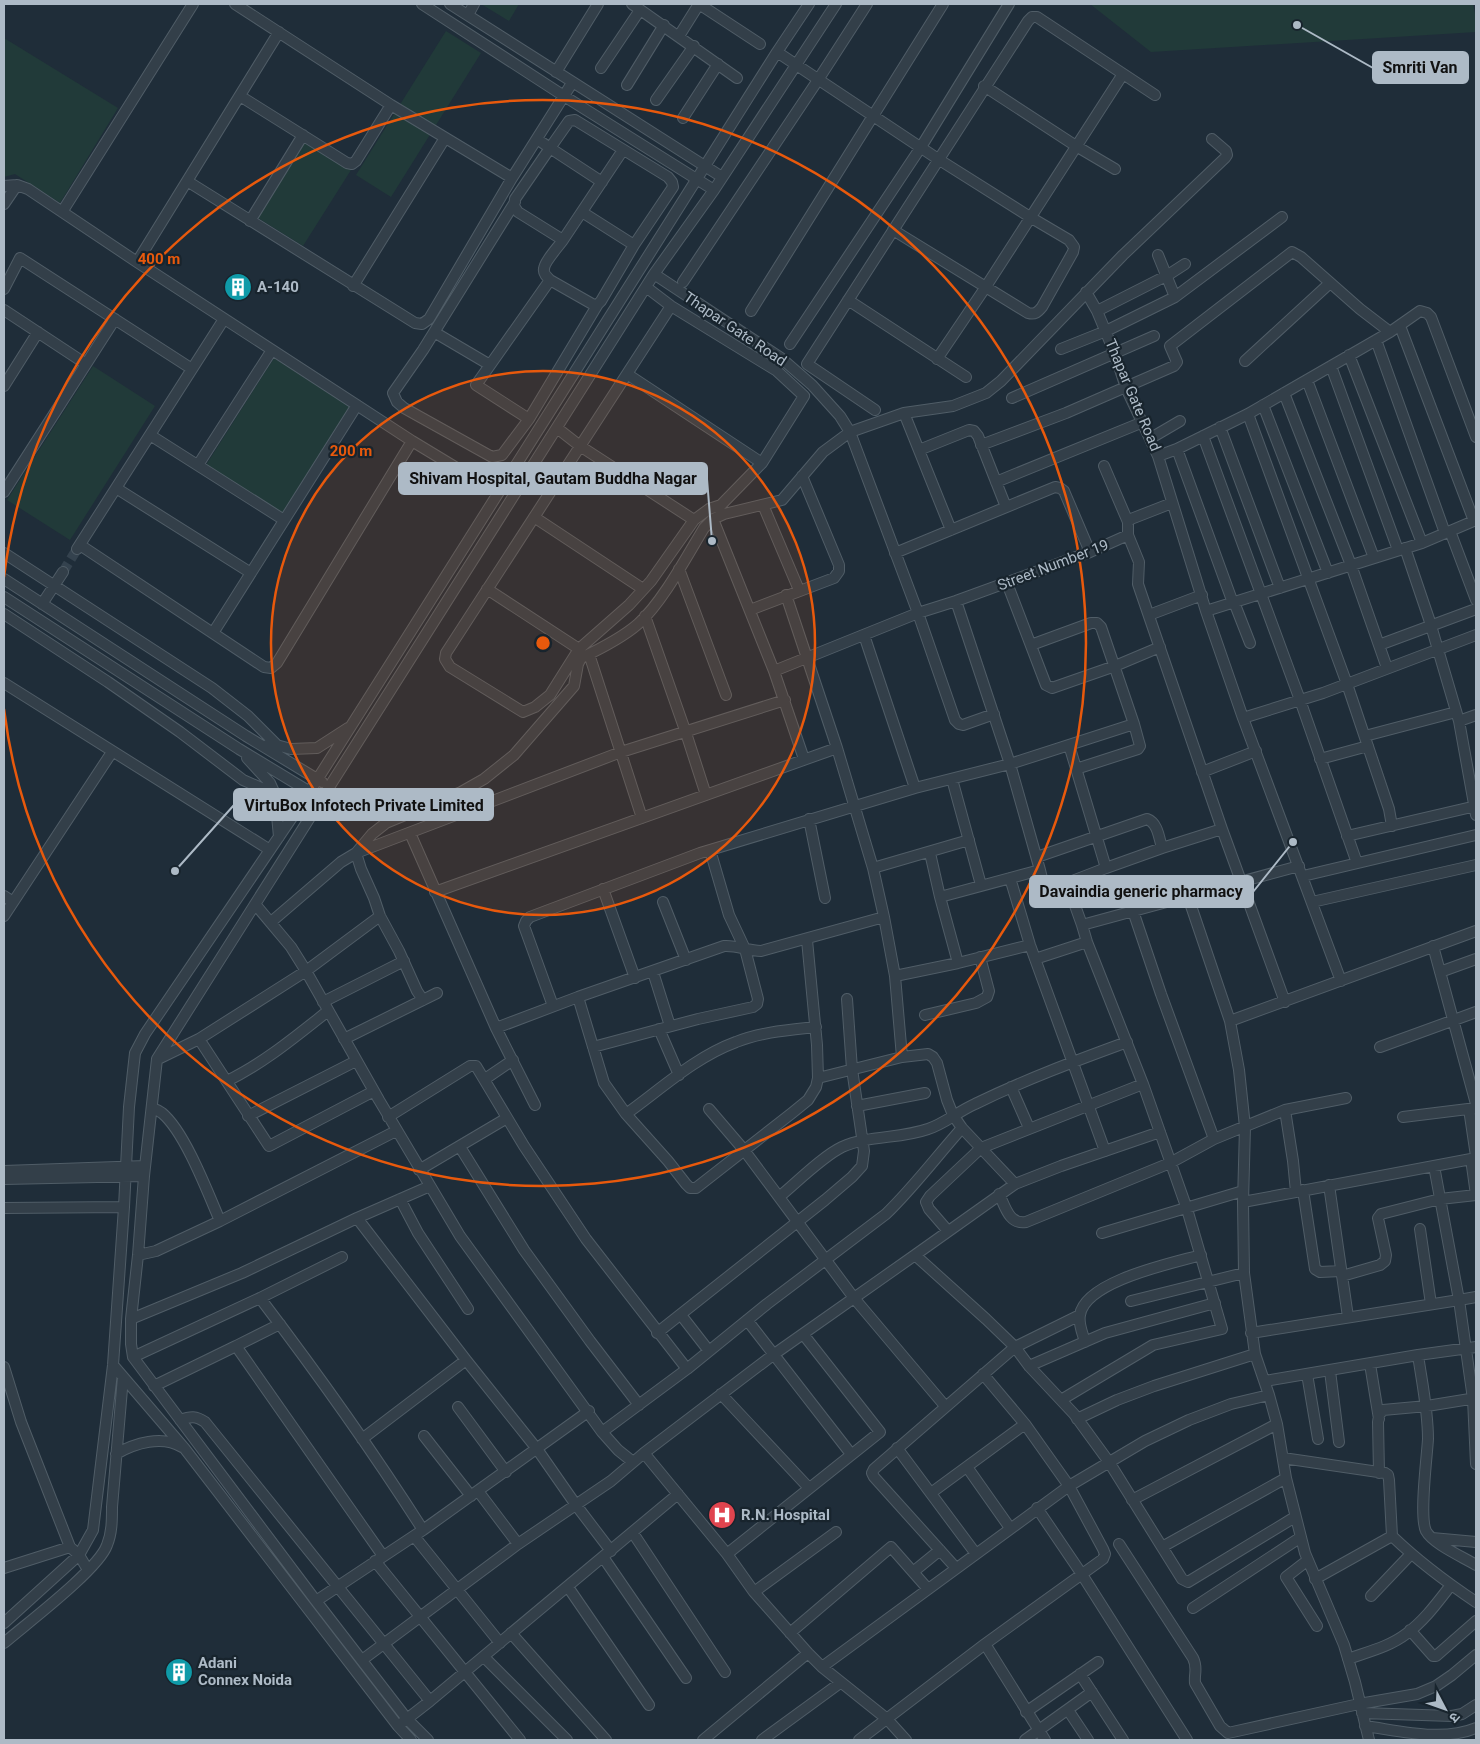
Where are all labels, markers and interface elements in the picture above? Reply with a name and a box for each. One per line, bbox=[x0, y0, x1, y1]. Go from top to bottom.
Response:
callout: Smriti Van bbox=[1373, 52, 1468, 83]
text: Smriti Van bbox=[1382, 58, 1458, 77]
text: 400 m bbox=[138, 250, 180, 268]
building icon: A-140 bbox=[223, 272, 253, 302]
place label: A-140 bbox=[257, 278, 299, 296]
street label: Thapar Gate Road bbox=[680, 288, 790, 370]
street label: Thapar Gate Road bbox=[1101, 336, 1165, 454]
text: 200 m bbox=[330, 442, 372, 460]
callout: Shivam Hospital, Gautam Buddha Nagar bbox=[399, 463, 707, 494]
text: Shivam Hospital, Gautam Buddha Nagar bbox=[409, 469, 697, 488]
street label: Street Number 19 bbox=[995, 536, 1111, 594]
centre of rings bbox=[534, 634, 552, 652]
callout: VirtuBox Infotech Private Limited bbox=[234, 789, 493, 820]
text: VirtuBox Infotech Private Limited bbox=[244, 796, 484, 815]
callout: Davaindia generic pharmacy bbox=[1030, 876, 1253, 907]
text: Davaindia generic pharmacy bbox=[1039, 882, 1244, 901]
hospital icon: R.N. Hospital bbox=[707, 1500, 737, 1530]
place label: R.N. Hospital bbox=[741, 1506, 830, 1524]
place label: Adani Connex Noida bbox=[198, 1654, 292, 1689]
building icon: Adani Connex Noida bbox=[164, 1657, 194, 1687]
north arrow bbox=[1420, 1684, 1470, 1734]
text: उ bbox=[1446, 1709, 1464, 1726]

